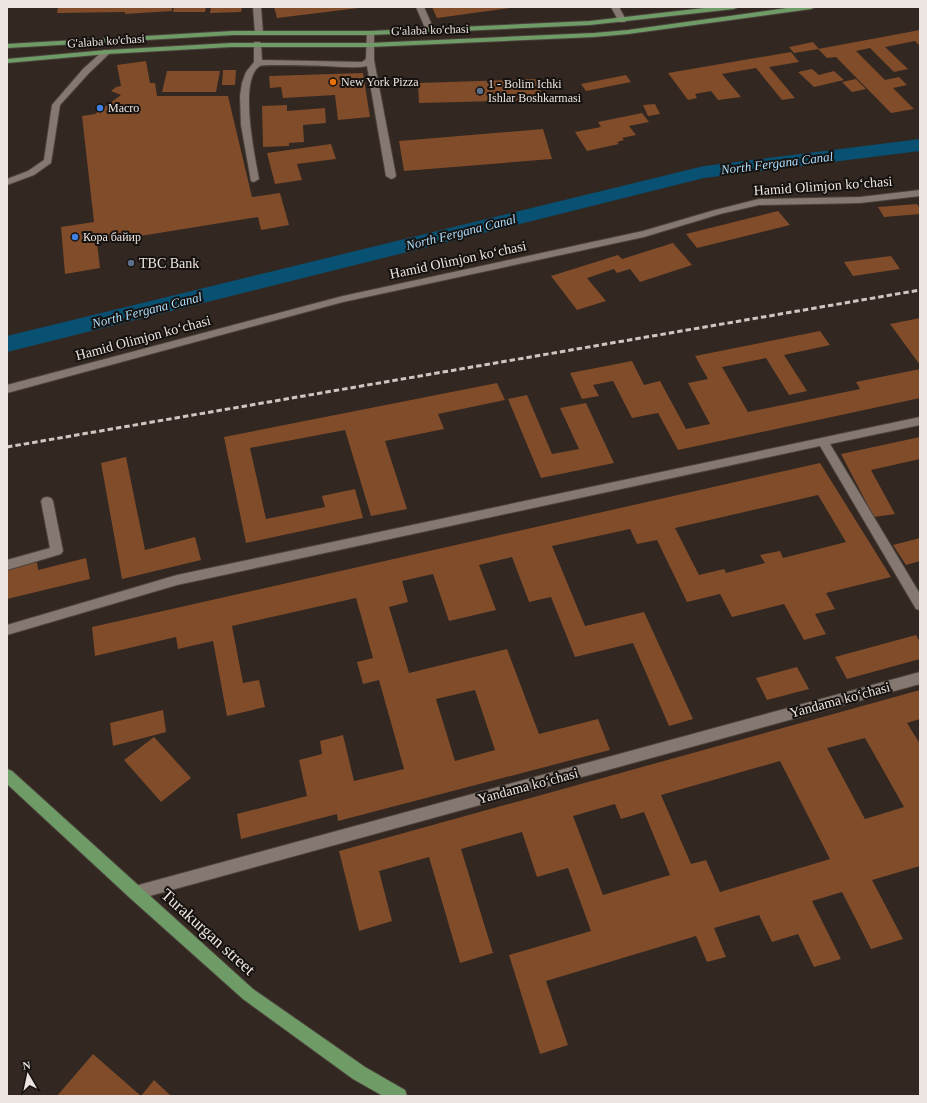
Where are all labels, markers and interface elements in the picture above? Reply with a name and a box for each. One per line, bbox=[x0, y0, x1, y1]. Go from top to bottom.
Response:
street label: G'alaba ko'chasi bbox=[391, 22, 470, 38]
street label: G'alaba ko'chasi bbox=[67, 31, 146, 51]
place label: New York Pizza bbox=[341, 75, 419, 89]
marker: New York Pizza bbox=[328, 77, 338, 87]
place label: 1 - Bolim Ichki Ishlar Boshkarmasi bbox=[488, 77, 582, 105]
marker: 1 - Bolim Ichki Ishlar Boshkarmasi bbox=[475, 86, 485, 96]
place label: Macro bbox=[108, 101, 139, 115]
marker: Macro bbox=[95, 103, 105, 113]
water label: North Fergana Canal bbox=[719, 149, 834, 177]
street label: Hamid Olimjon koʻchasi bbox=[753, 174, 893, 198]
water label: North Fergana Canal bbox=[403, 211, 518, 253]
place label: Кора байир bbox=[83, 230, 141, 244]
marker: Кора байир bbox=[70, 232, 80, 242]
street label: Hamid Olimjon koʻchasi bbox=[388, 238, 528, 282]
place label: TBC Bank bbox=[139, 256, 199, 271]
marker: TBC Bank bbox=[126, 258, 136, 268]
water label: North Fergana Canal bbox=[89, 289, 204, 331]
street label: Hamid Olimjon koʻchasi bbox=[74, 313, 212, 363]
street label: Yandama koʻchasi bbox=[788, 679, 892, 721]
street label: Yandama koʻchasi bbox=[476, 765, 580, 807]
street label: Turakurgan street bbox=[157, 885, 259, 979]
north arrow bbox=[8, 1055, 48, 1095]
text: N bbox=[22, 1059, 31, 1072]

